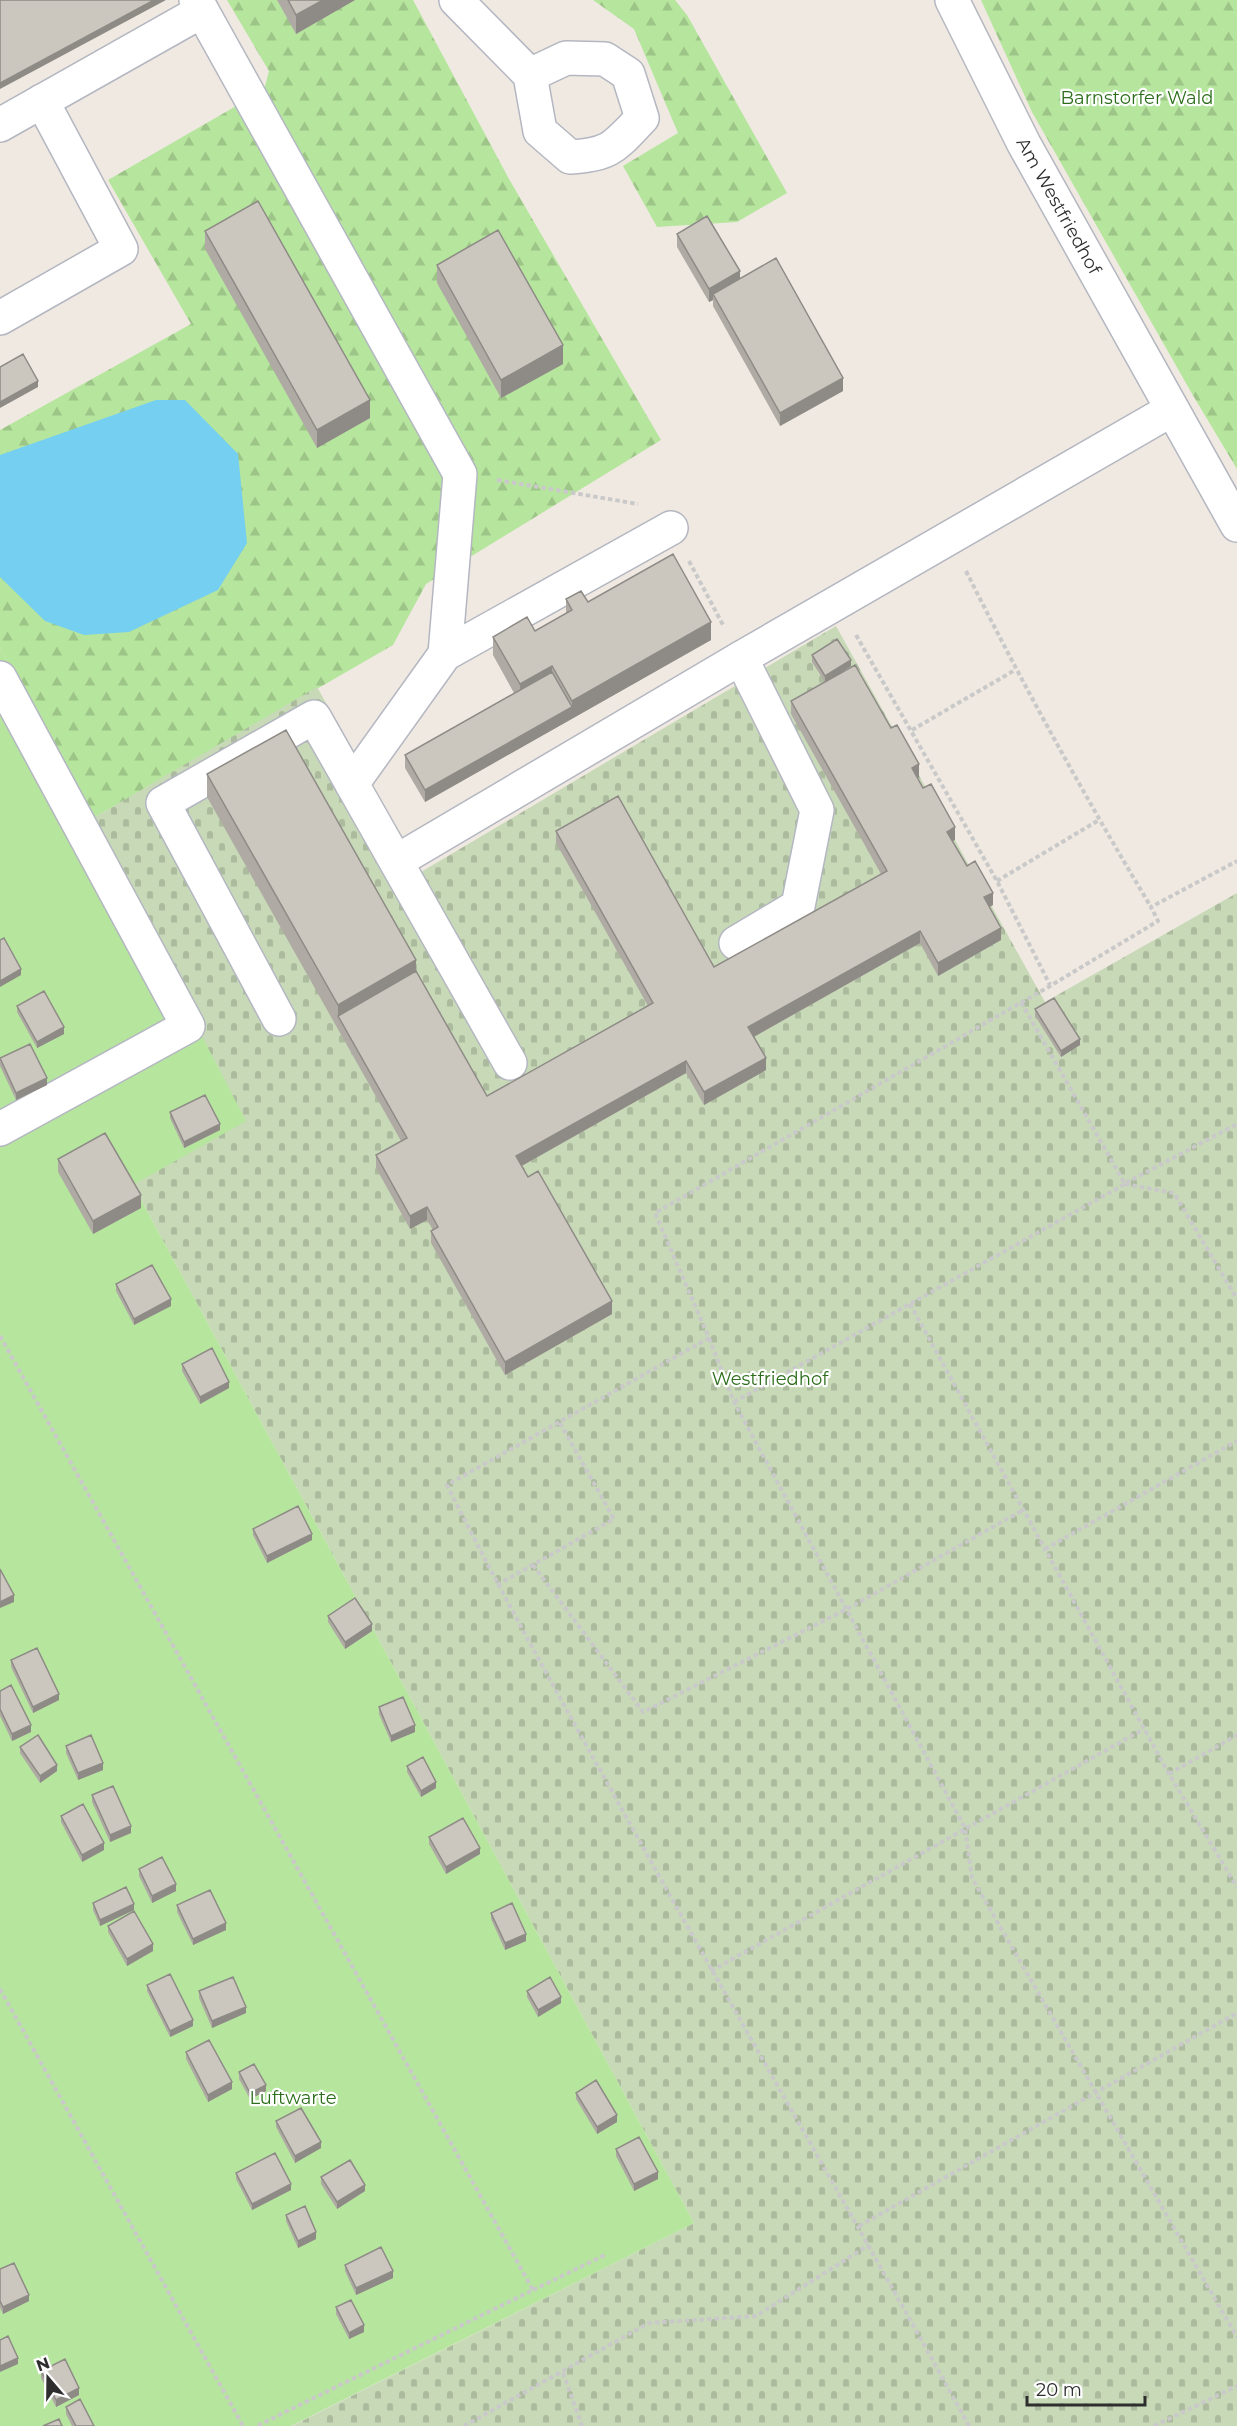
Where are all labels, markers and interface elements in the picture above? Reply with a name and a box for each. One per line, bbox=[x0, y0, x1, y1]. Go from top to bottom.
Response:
park label: Barnstorfer Wald bbox=[1060, 87, 1214, 109]
street label: Am Westfriedhof bbox=[1012, 134, 1106, 279]
park label: Westfriedhof bbox=[712, 1368, 829, 1390]
park label: Luftwarte bbox=[249, 2087, 337, 2109]
north arrow bbox=[18, 2348, 78, 2408]
text: N bbox=[34, 2353, 52, 2376]
scale bar bbox=[1027, 2369, 1146, 2407]
text: 20 m bbox=[1036, 2379, 1082, 2401]

